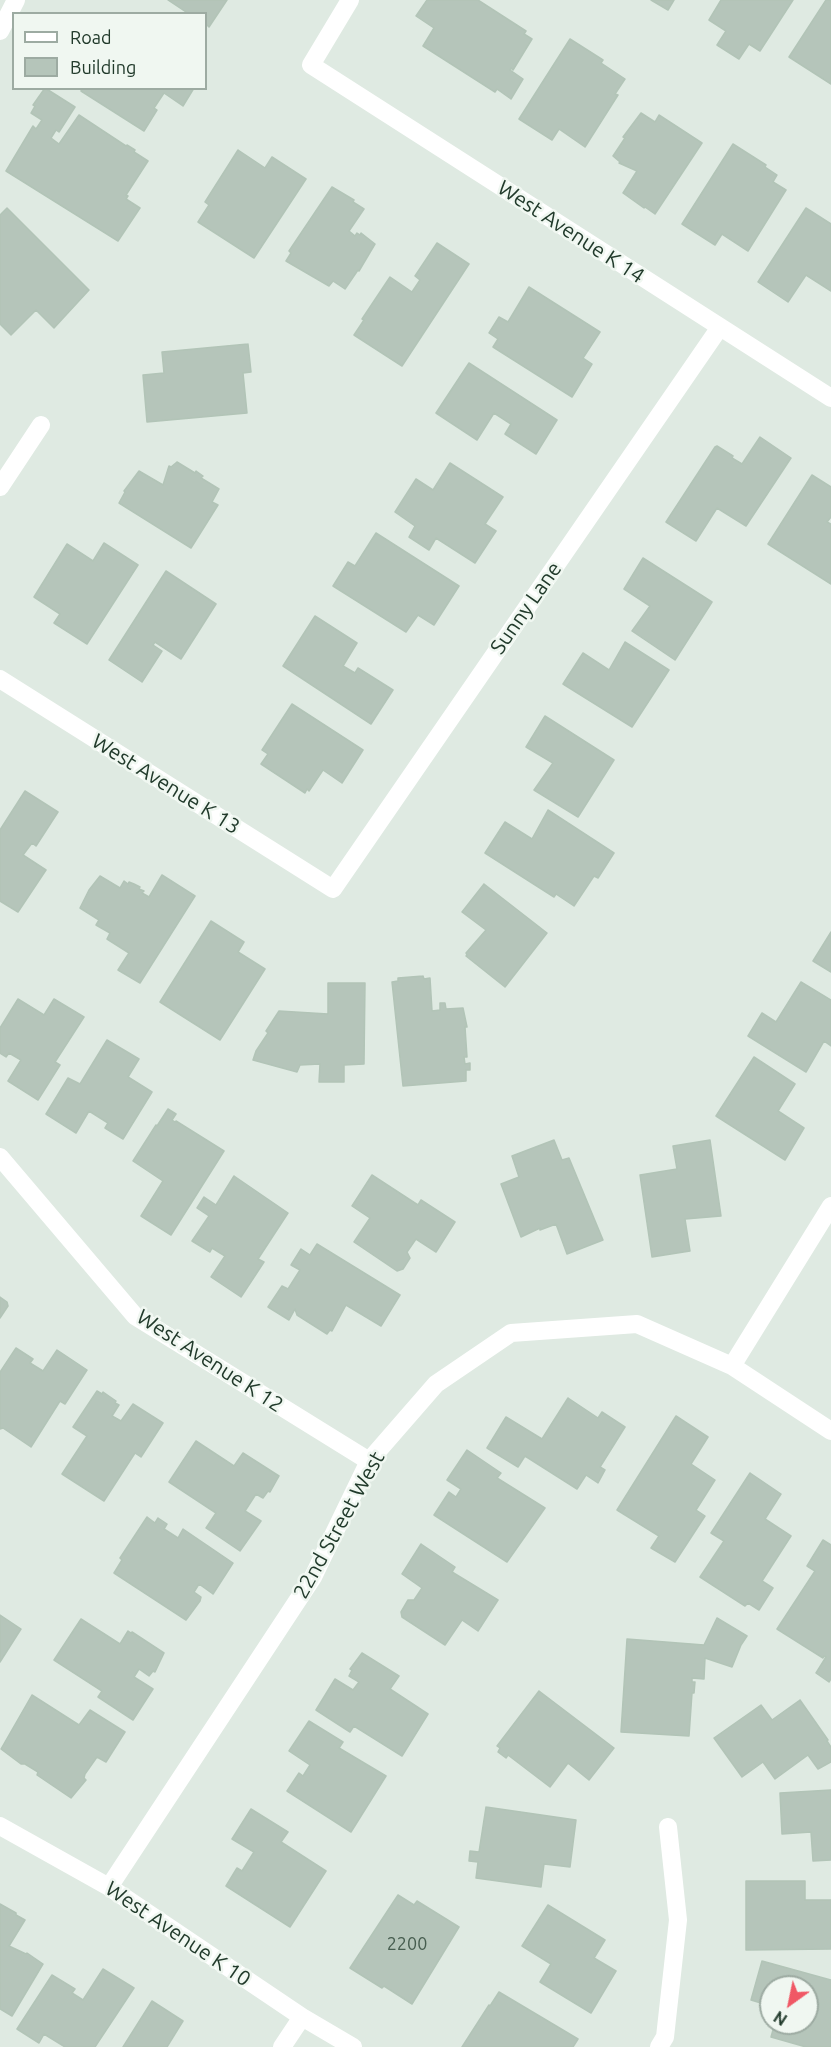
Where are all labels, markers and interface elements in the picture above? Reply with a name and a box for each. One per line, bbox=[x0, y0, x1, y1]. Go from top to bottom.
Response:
legend bbox=[12, 12, 207, 90]
text: Road bbox=[70, 27, 112, 47]
text: Building bbox=[70, 57, 136, 77]
street label: West Avenue K 14 bbox=[493, 175, 649, 289]
street label: Sunny Lane bbox=[485, 557, 567, 659]
street label: West Avenue K 13 bbox=[87, 728, 245, 840]
street label: West Avenue K 12 bbox=[132, 1304, 288, 1418]
street label: 22nd Street West bbox=[288, 1447, 390, 1603]
street label: West Avenue K 10 bbox=[101, 1876, 255, 1992]
house number: 2200 bbox=[387, 1933, 427, 1955]
north arrow bbox=[759, 1975, 819, 2035]
text: N bbox=[770, 2008, 790, 2029]

